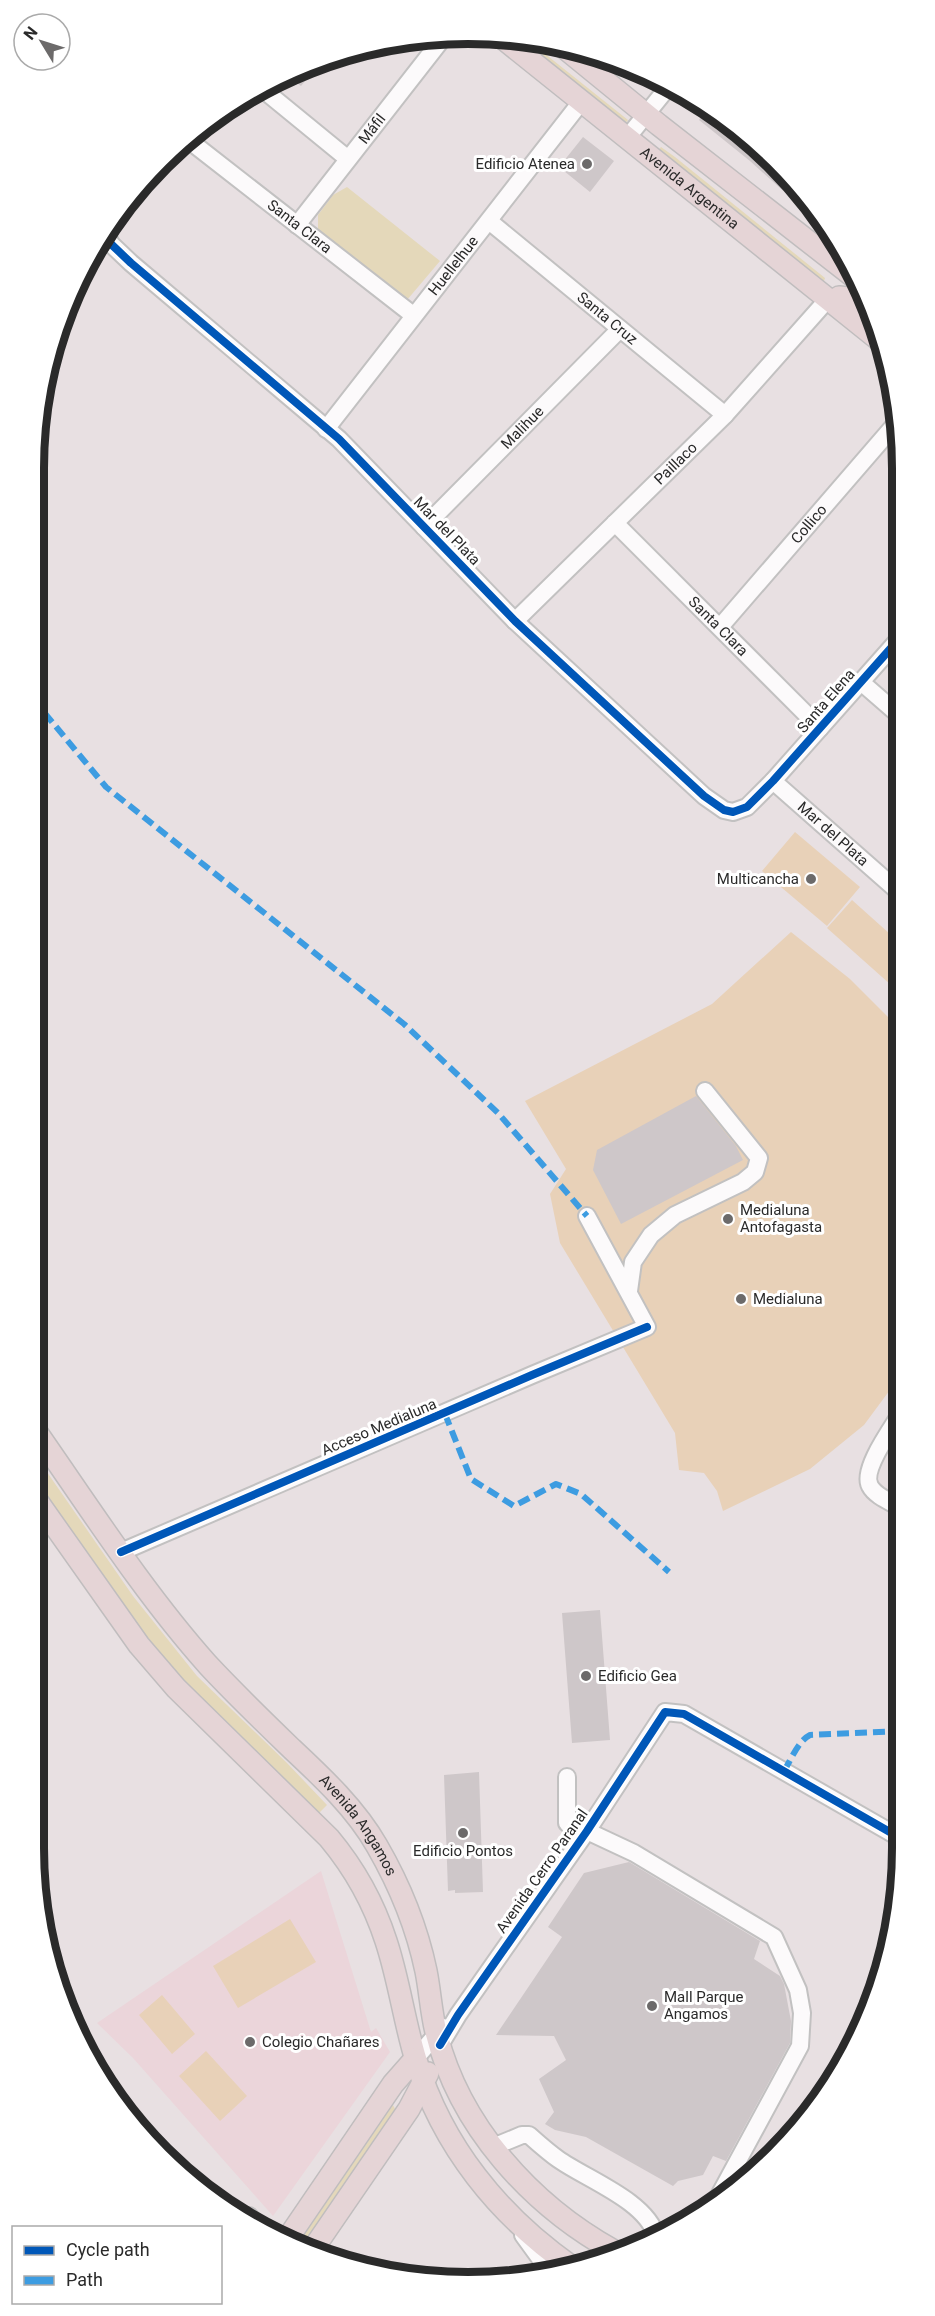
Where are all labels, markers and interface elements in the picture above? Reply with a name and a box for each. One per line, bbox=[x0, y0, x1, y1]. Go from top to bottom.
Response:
north arrow bbox=[12, 12, 72, 72]
text: N bbox=[20, 23, 42, 43]
street label: Máfil bbox=[355, 110, 389, 147]
street label: Avenida Argentina bbox=[637, 143, 743, 233]
place label: Edificio Atenea bbox=[476, 155, 575, 173]
marker: Edificio Atenea bbox=[580, 157, 594, 171]
street label: Santa Clara bbox=[264, 196, 335, 257]
street label: Huellelhue bbox=[425, 232, 482, 299]
street label: Santa Cruz bbox=[573, 288, 641, 348]
street label: Malihue bbox=[497, 402, 548, 453]
street label: Paillaco bbox=[650, 438, 701, 488]
street label: Mar del Plata bbox=[410, 493, 484, 569]
street label: Collico bbox=[787, 501, 831, 547]
street label: Santa Clara bbox=[685, 593, 752, 660]
street label: Santa Elena bbox=[793, 665, 859, 737]
street label: Mar del Plata bbox=[794, 798, 872, 870]
place label: Multicancha bbox=[717, 870, 799, 888]
marker: Multicancha bbox=[804, 872, 818, 886]
place label: Medialuna Antofagasta bbox=[740, 1201, 822, 1236]
marker: Medialuna Antofagasta bbox=[721, 1212, 735, 1226]
place label: Medialuna bbox=[753, 1290, 823, 1308]
marker: Medialuna bbox=[734, 1292, 748, 1306]
street label: Acceso Medialuna bbox=[319, 1395, 439, 1459]
place label: Edificio Gea bbox=[598, 1667, 677, 1685]
marker: Edificio Gea bbox=[579, 1669, 593, 1683]
street label: Avenida Angamos bbox=[315, 1771, 400, 1879]
street label: Avenida Cerro Paranal bbox=[492, 1805, 592, 1937]
marker: Edificio Pontos bbox=[456, 1826, 470, 1840]
place label: Edificio Pontos bbox=[413, 1842, 513, 1860]
place label: Mall Parque Angamos bbox=[664, 1988, 744, 2023]
marker: Mall Parque Angamos bbox=[645, 1999, 659, 2013]
place label: Colegio Chañares bbox=[262, 2033, 380, 2051]
marker: Colegio Chañares bbox=[243, 2035, 257, 2049]
legend bbox=[12, 2226, 222, 2304]
text: Cycle path bbox=[66, 2239, 150, 2260]
text: Path bbox=[66, 2269, 103, 2290]

